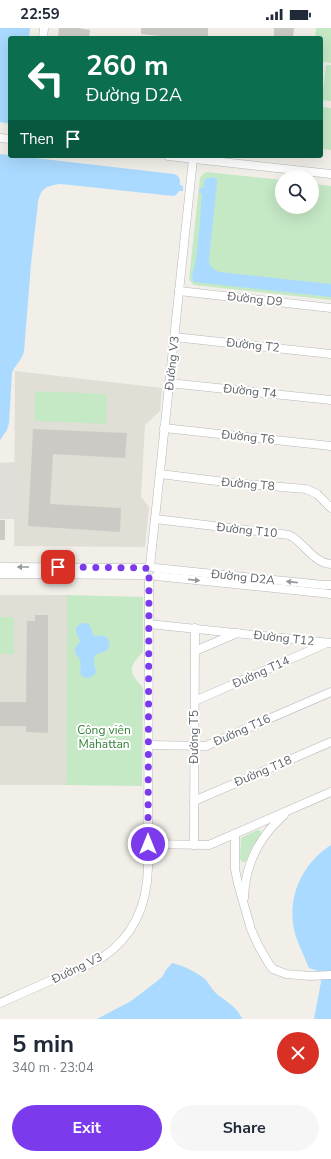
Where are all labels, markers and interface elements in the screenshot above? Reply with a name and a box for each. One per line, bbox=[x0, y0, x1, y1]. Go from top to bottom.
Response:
text: 22:59 bbox=[20, 4, 60, 24]
text: 260 m bbox=[86, 47, 169, 85]
icon: left bbox=[20, 52, 72, 104]
text: Đường D2A bbox=[86, 83, 182, 107]
icon: arrive bbox=[62, 128, 84, 150]
text: Then bbox=[20, 129, 54, 149]
map controls bbox=[275, 170, 319, 214]
button: search bbox=[275, 170, 319, 214]
street label: Đường D9 bbox=[226, 288, 283, 310]
street label: Đường T2 bbox=[224, 334, 281, 356]
street label: Đường V3 bbox=[161, 335, 183, 392]
street label: Đường T4 bbox=[221, 380, 278, 402]
street label: Đường T6 bbox=[219, 426, 276, 448]
street label: Đường T8 bbox=[220, 474, 275, 494]
street label: Đường T10 bbox=[215, 519, 278, 541]
pin bbox=[41, 550, 75, 584]
icon: arrive bbox=[47, 556, 69, 578]
one-way arrow bbox=[16, 564, 29, 570]
street label: Đường D2A bbox=[209, 566, 276, 588]
one-way arrow bbox=[188, 576, 200, 583]
one-way arrow bbox=[286, 579, 298, 586]
street label: Đường T12 bbox=[252, 627, 315, 649]
street label: Đường T14 bbox=[229, 652, 292, 692]
street label: Đường T5 bbox=[186, 710, 202, 765]
street label: Đường T16 bbox=[210, 710, 273, 750]
park label: Công viên Mahattan bbox=[77, 722, 131, 752]
street label: Đường T18 bbox=[231, 752, 294, 791]
position arrow bbox=[127, 823, 169, 865]
street label: Đường V3 bbox=[48, 949, 105, 988]
text: 5 min bbox=[12, 1028, 74, 1060]
button: close bbox=[277, 1032, 319, 1074]
text: 340 m · 23:04 bbox=[12, 1059, 94, 1077]
button: Exit bbox=[12, 1105, 162, 1151]
button: Share bbox=[170, 1105, 319, 1151]

